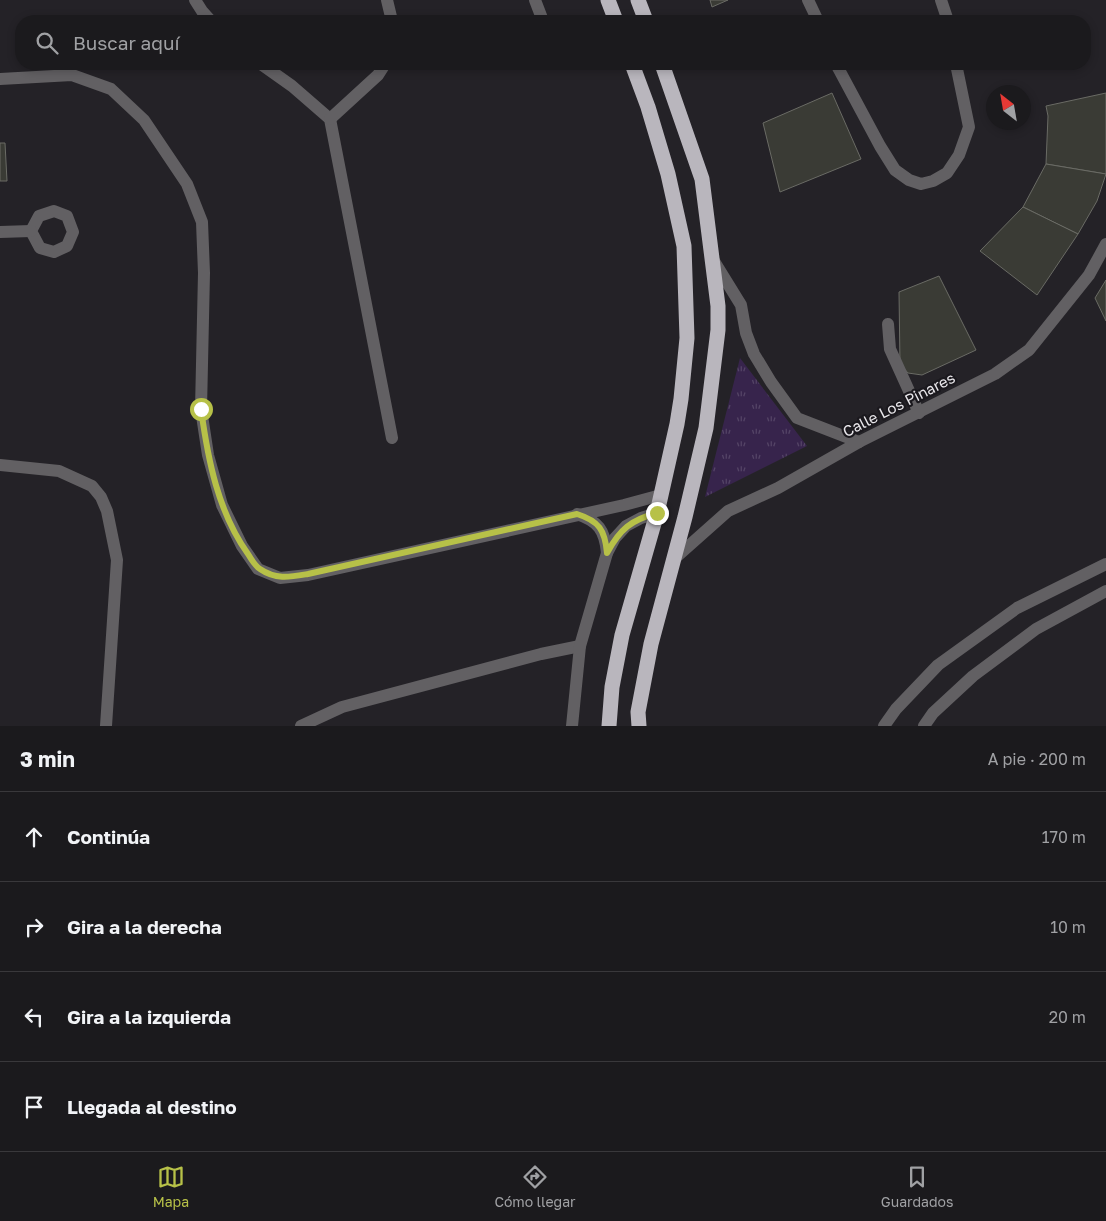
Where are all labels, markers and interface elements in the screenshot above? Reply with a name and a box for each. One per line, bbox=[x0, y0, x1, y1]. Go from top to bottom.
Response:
search box bbox=[15, 15, 1091, 70]
icon: search bbox=[33, 29, 61, 57]
text: Buscar aquí bbox=[73, 31, 180, 54]
north arrow bbox=[986, 85, 1031, 130]
street label: Calle Los Pinares bbox=[839, 368, 958, 440]
route start bbox=[190, 398, 213, 421]
route end bbox=[646, 502, 669, 525]
text: 3 min bbox=[20, 746, 75, 772]
text: A pie · 200 m bbox=[988, 749, 1086, 769]
icon: ahead bbox=[20, 823, 48, 851]
text: Continúa bbox=[67, 825, 150, 848]
text: 170 m bbox=[1042, 827, 1086, 847]
icon: right bbox=[20, 913, 48, 941]
text: Gira a la derecha bbox=[67, 915, 222, 938]
text: 10 m bbox=[1050, 917, 1086, 937]
icon: left bbox=[20, 1003, 48, 1031]
text: Gira a la izquierda bbox=[67, 1005, 231, 1028]
text: 20 m bbox=[1049, 1007, 1086, 1027]
icon: arrive bbox=[20, 1093, 48, 1121]
text: Llegada al destino bbox=[67, 1095, 237, 1118]
tab: Mapa bbox=[153, 1163, 189, 1210]
tab: Cómo llegar bbox=[494, 1163, 576, 1210]
tab: Guardados bbox=[881, 1163, 953, 1210]

